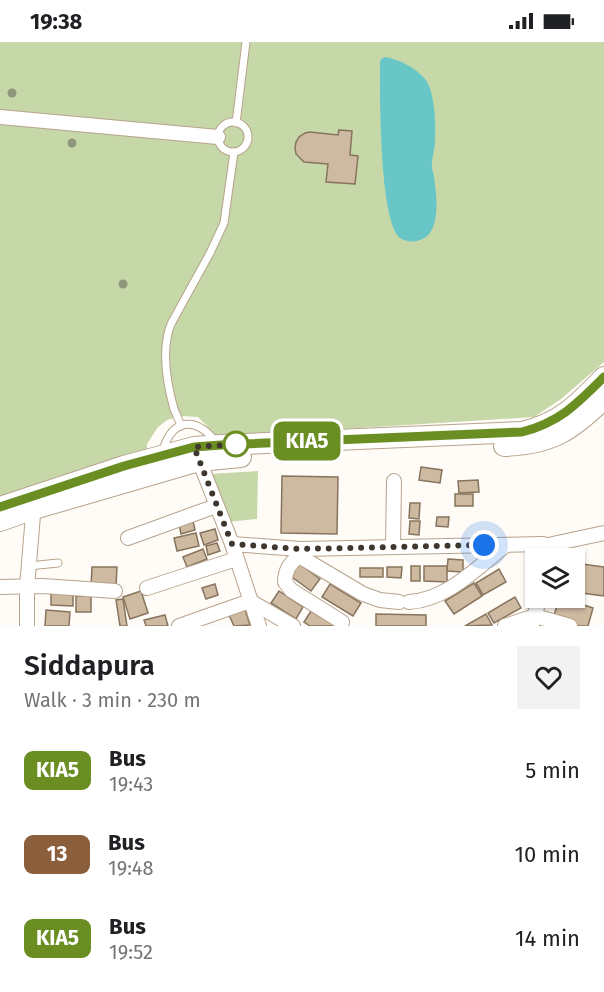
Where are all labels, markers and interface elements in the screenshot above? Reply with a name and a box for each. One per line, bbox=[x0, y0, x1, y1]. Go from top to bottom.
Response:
text: 19:38 bbox=[30, 8, 82, 35]
line badge: KIA5 bbox=[265, 422, 349, 460]
text: KIA5 bbox=[285, 428, 329, 454]
unlabelled marker bbox=[223, 431, 249, 457]
your location bbox=[469, 530, 499, 560]
map controls bbox=[525, 548, 585, 608]
button: layers bbox=[525, 548, 585, 608]
button: heart bbox=[517, 646, 580, 709]
text: Siddapura bbox=[24, 649, 155, 682]
text: Walk · 3 min · 230 m bbox=[24, 688, 201, 712]
text: Bus bbox=[109, 745, 146, 772]
text: KIA5 bbox=[36, 757, 79, 783]
text: 5 min bbox=[525, 757, 580, 784]
text: 19:43 bbox=[109, 772, 153, 796]
text: Bus bbox=[108, 829, 145, 856]
text: 13 bbox=[47, 841, 67, 867]
text: 10 min bbox=[514, 841, 580, 868]
text: 19:48 bbox=[108, 856, 154, 880]
text: Bus bbox=[109, 913, 146, 940]
text: KIA5 bbox=[36, 925, 79, 951]
text: 14 min bbox=[515, 925, 580, 952]
text: 19:52 bbox=[109, 940, 153, 964]

